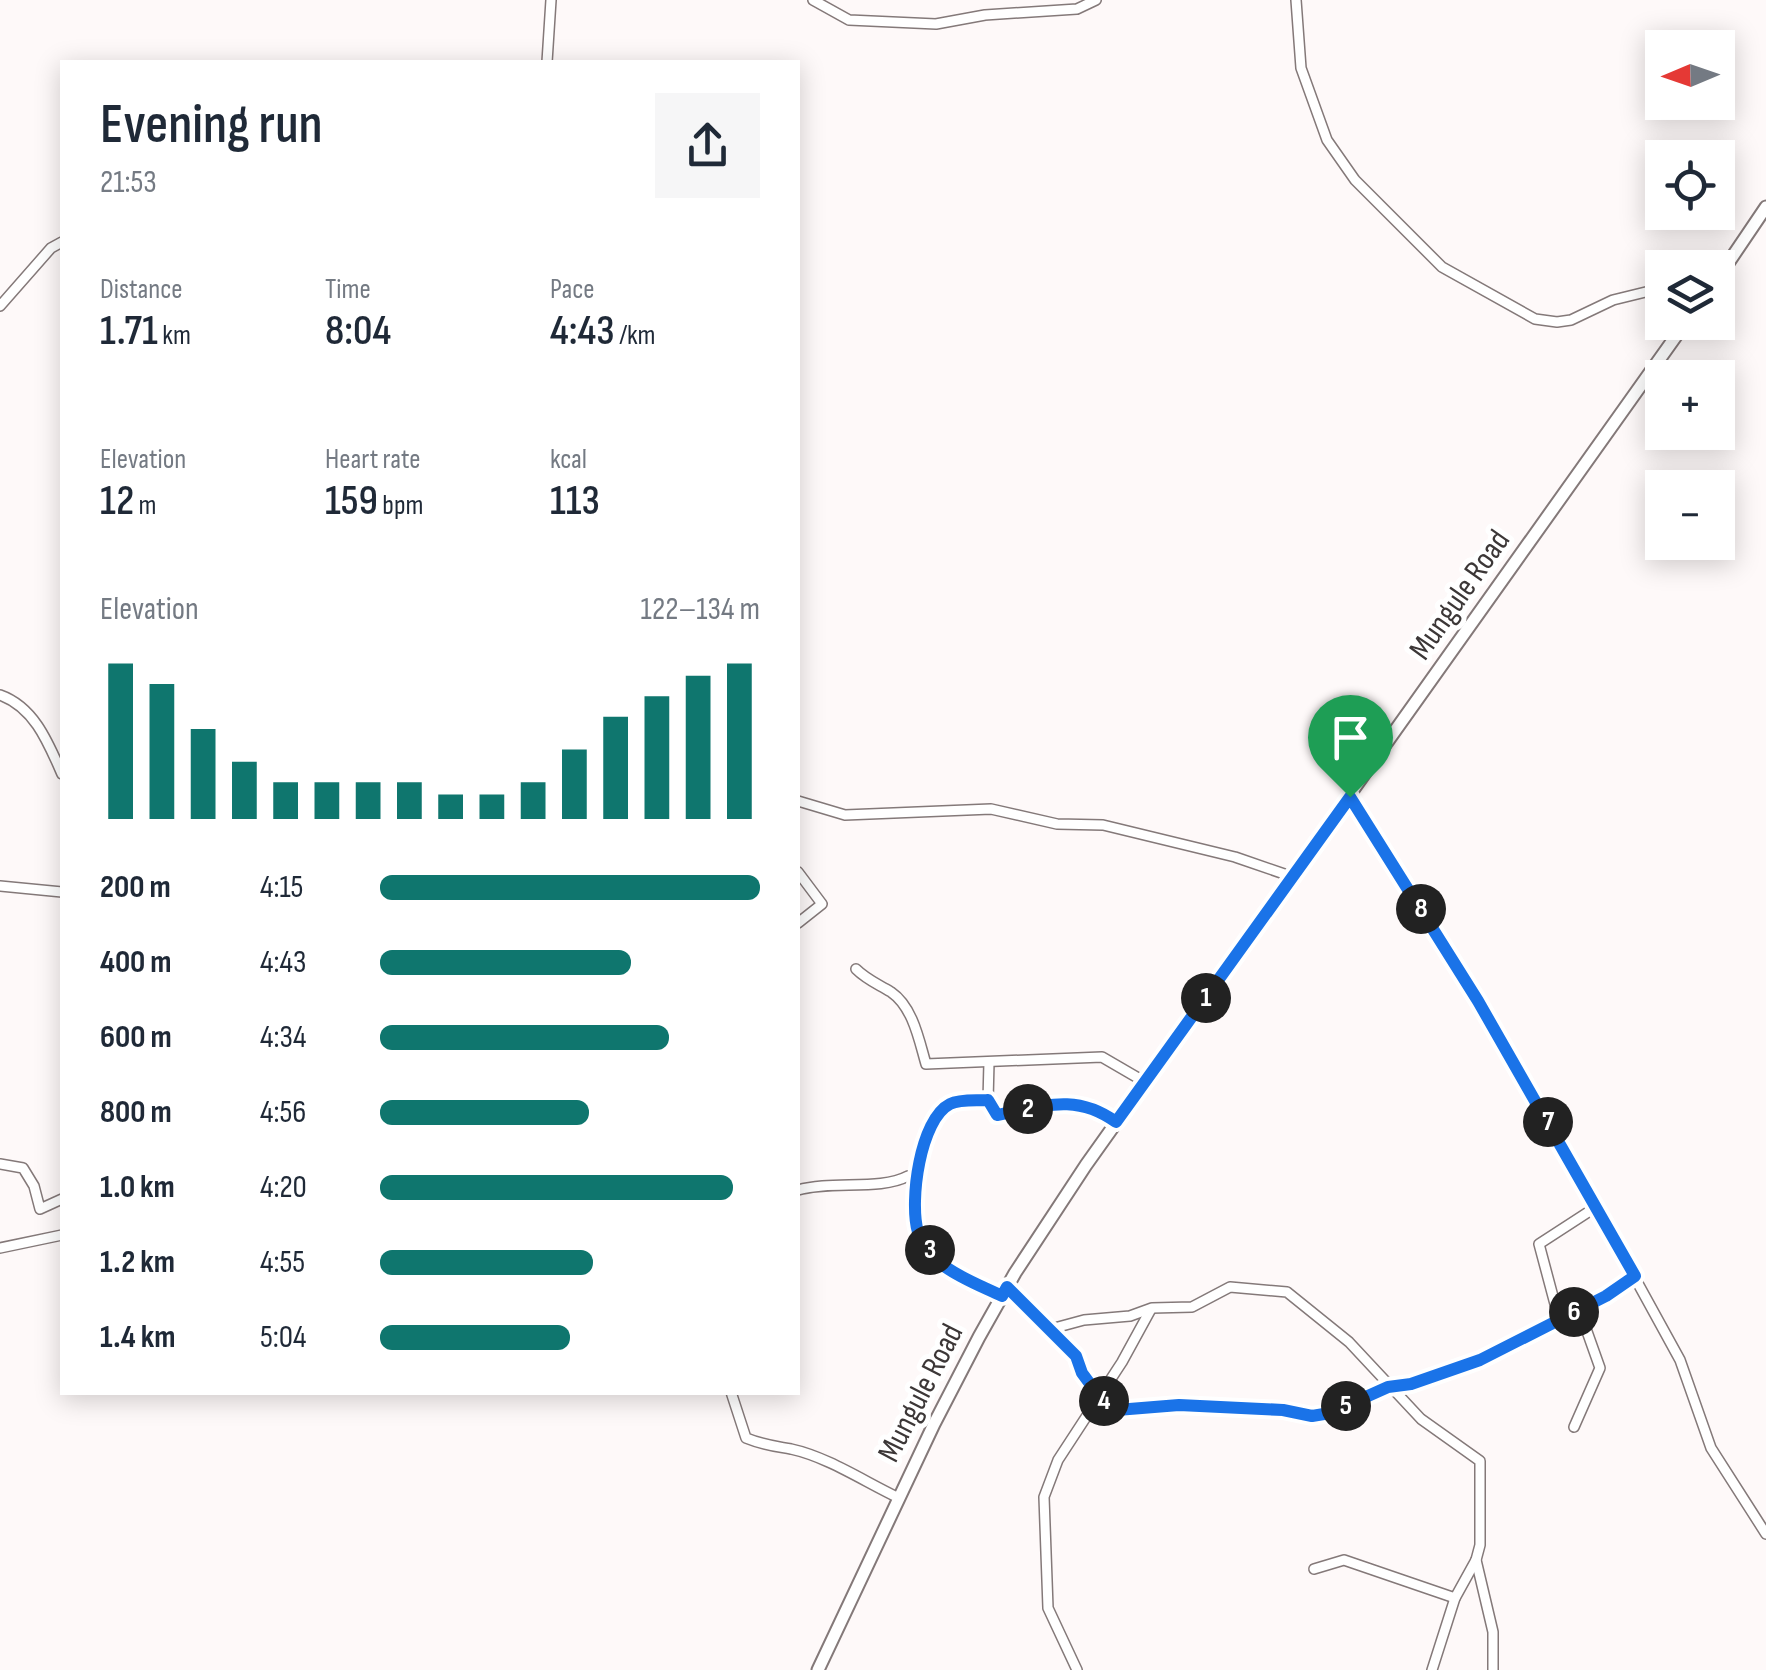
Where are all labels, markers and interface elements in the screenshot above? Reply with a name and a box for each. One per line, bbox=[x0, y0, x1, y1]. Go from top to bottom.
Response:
north arrow bbox=[1645, 30, 1735, 120]
map controls bbox=[1645, 30, 1735, 560]
text: Evening run bbox=[100, 92, 323, 159]
button: share bbox=[655, 93, 760, 198]
button: locate bbox=[1645, 140, 1735, 230]
text: 21:53 bbox=[100, 163, 157, 202]
button: layers bbox=[1645, 250, 1735, 340]
text: Distance bbox=[100, 273, 183, 306]
text: Time bbox=[325, 273, 371, 306]
text: Pace bbox=[550, 273, 595, 306]
text: 1.71 bbox=[100, 306, 158, 357]
text: 8:04 bbox=[325, 306, 391, 357]
text: 4:43 bbox=[550, 306, 615, 357]
text: km bbox=[158, 319, 191, 352]
text: /km bbox=[615, 319, 656, 352]
button: + bbox=[1645, 360, 1735, 450]
text: Elevation bbox=[100, 443, 186, 476]
text: Heart rate bbox=[325, 443, 421, 476]
text: kcal bbox=[550, 443, 587, 476]
button: − bbox=[1645, 470, 1735, 560]
text: 12 bbox=[100, 476, 134, 527]
text: 159 bbox=[325, 476, 378, 527]
text: 113 bbox=[550, 476, 600, 527]
text: m bbox=[134, 489, 157, 522]
text: bpm bbox=[378, 489, 424, 522]
street label: Mungule Road bbox=[1401, 523, 1519, 667]
text: Elevation bbox=[100, 590, 199, 629]
text: 122–134 m bbox=[641, 590, 760, 629]
pin bbox=[1308, 695, 1393, 798]
icon: arrive bbox=[1323, 710, 1378, 765]
text: 200 m bbox=[100, 868, 171, 907]
text: 4:15 bbox=[260, 868, 303, 907]
pin: 8 bbox=[1396, 884, 1446, 934]
text: 8 bbox=[1414, 892, 1428, 925]
text: 400 m bbox=[100, 943, 172, 982]
text: 4:43 bbox=[260, 943, 306, 982]
pin: 1 bbox=[1181, 973, 1231, 1023]
text: 1 bbox=[1201, 981, 1211, 1014]
text: 600 m bbox=[100, 1018, 172, 1057]
text: 4:34 bbox=[260, 1018, 306, 1057]
pin: 2 bbox=[1003, 1084, 1053, 1134]
text: 2 bbox=[1022, 1092, 1034, 1125]
text: 800 m bbox=[100, 1093, 172, 1132]
text: 4:56 bbox=[260, 1093, 306, 1132]
pin: 7 bbox=[1523, 1097, 1573, 1147]
text: 7 bbox=[1542, 1105, 1554, 1138]
text: 1.0 km bbox=[100, 1168, 175, 1207]
text: 4:20 bbox=[260, 1168, 307, 1207]
pin: 3 bbox=[905, 1225, 955, 1275]
text: 3 bbox=[924, 1233, 936, 1266]
text: 1.2 km bbox=[100, 1243, 175, 1282]
text: 4:55 bbox=[260, 1243, 305, 1282]
pin: 6 bbox=[1549, 1287, 1599, 1337]
text: 6 bbox=[1567, 1295, 1581, 1328]
text: 1.4 km bbox=[100, 1318, 175, 1357]
text: 5:04 bbox=[260, 1318, 307, 1357]
street label: Mungule Road bbox=[870, 1318, 972, 1468]
pin: 4 bbox=[1079, 1376, 1129, 1426]
pin: 5 bbox=[1321, 1381, 1371, 1431]
text: 4 bbox=[1097, 1384, 1111, 1417]
text: 5 bbox=[1340, 1389, 1352, 1422]

